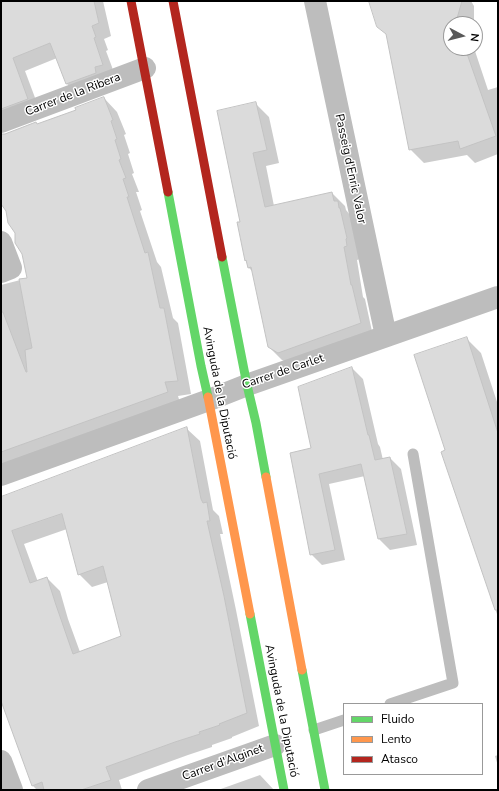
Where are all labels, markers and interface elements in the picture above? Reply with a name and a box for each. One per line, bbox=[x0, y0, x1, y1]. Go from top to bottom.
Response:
north arrow bbox=[443, 16, 483, 56]
text: N bbox=[466, 32, 482, 42]
street label: Carrer de la Ribera bbox=[23, 70, 123, 120]
street label: Passeig d'Enric Valor bbox=[331, 113, 369, 225]
street label: Avinguda de la Diputació bbox=[199, 325, 239, 461]
street label: Carrer de Carlet bbox=[240, 351, 326, 393]
street label: Avinguda de la Diputació bbox=[261, 643, 301, 779]
legend bbox=[343, 703, 483, 775]
text: Fluido bbox=[381, 711, 414, 727]
text: Lento bbox=[381, 731, 411, 747]
street label: Carrer d'Alginet bbox=[180, 742, 266, 784]
text: Atasco bbox=[381, 751, 418, 767]

